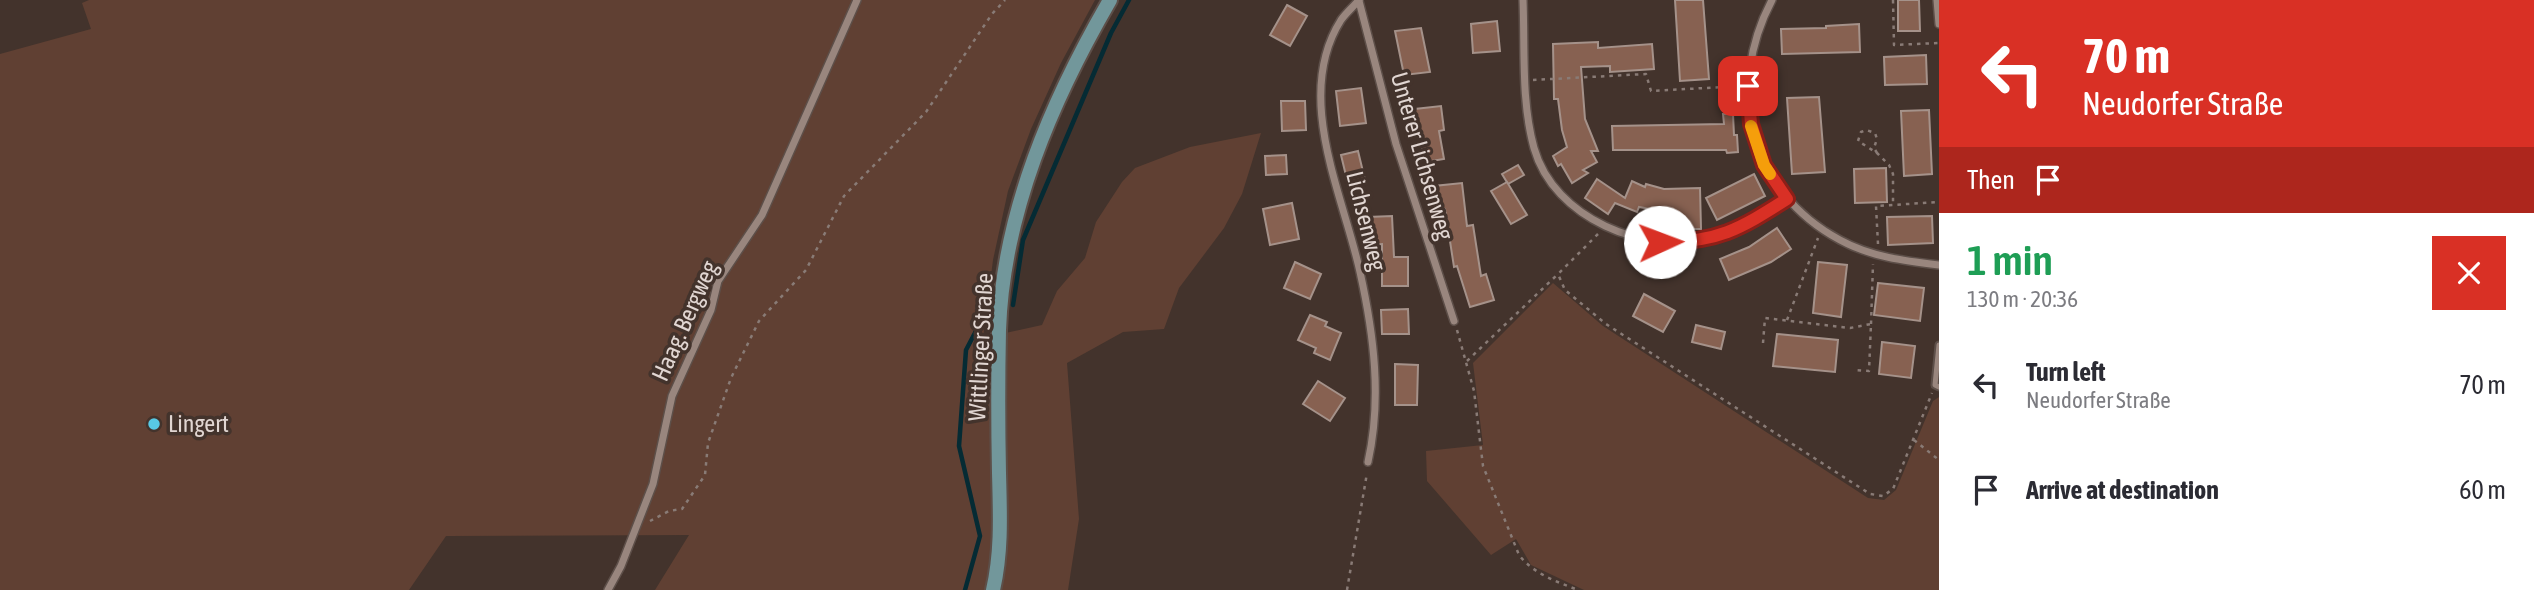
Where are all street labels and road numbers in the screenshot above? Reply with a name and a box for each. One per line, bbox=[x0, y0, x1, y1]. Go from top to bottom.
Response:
street label: Unterer Lichsenweg bbox=[1386, 69, 1460, 244]
street label: Lichsenweg bbox=[1341, 168, 1392, 274]
street label: Haag. Bergweg bbox=[646, 256, 723, 385]
street label: Wittlinger Straße bbox=[963, 272, 998, 422]

